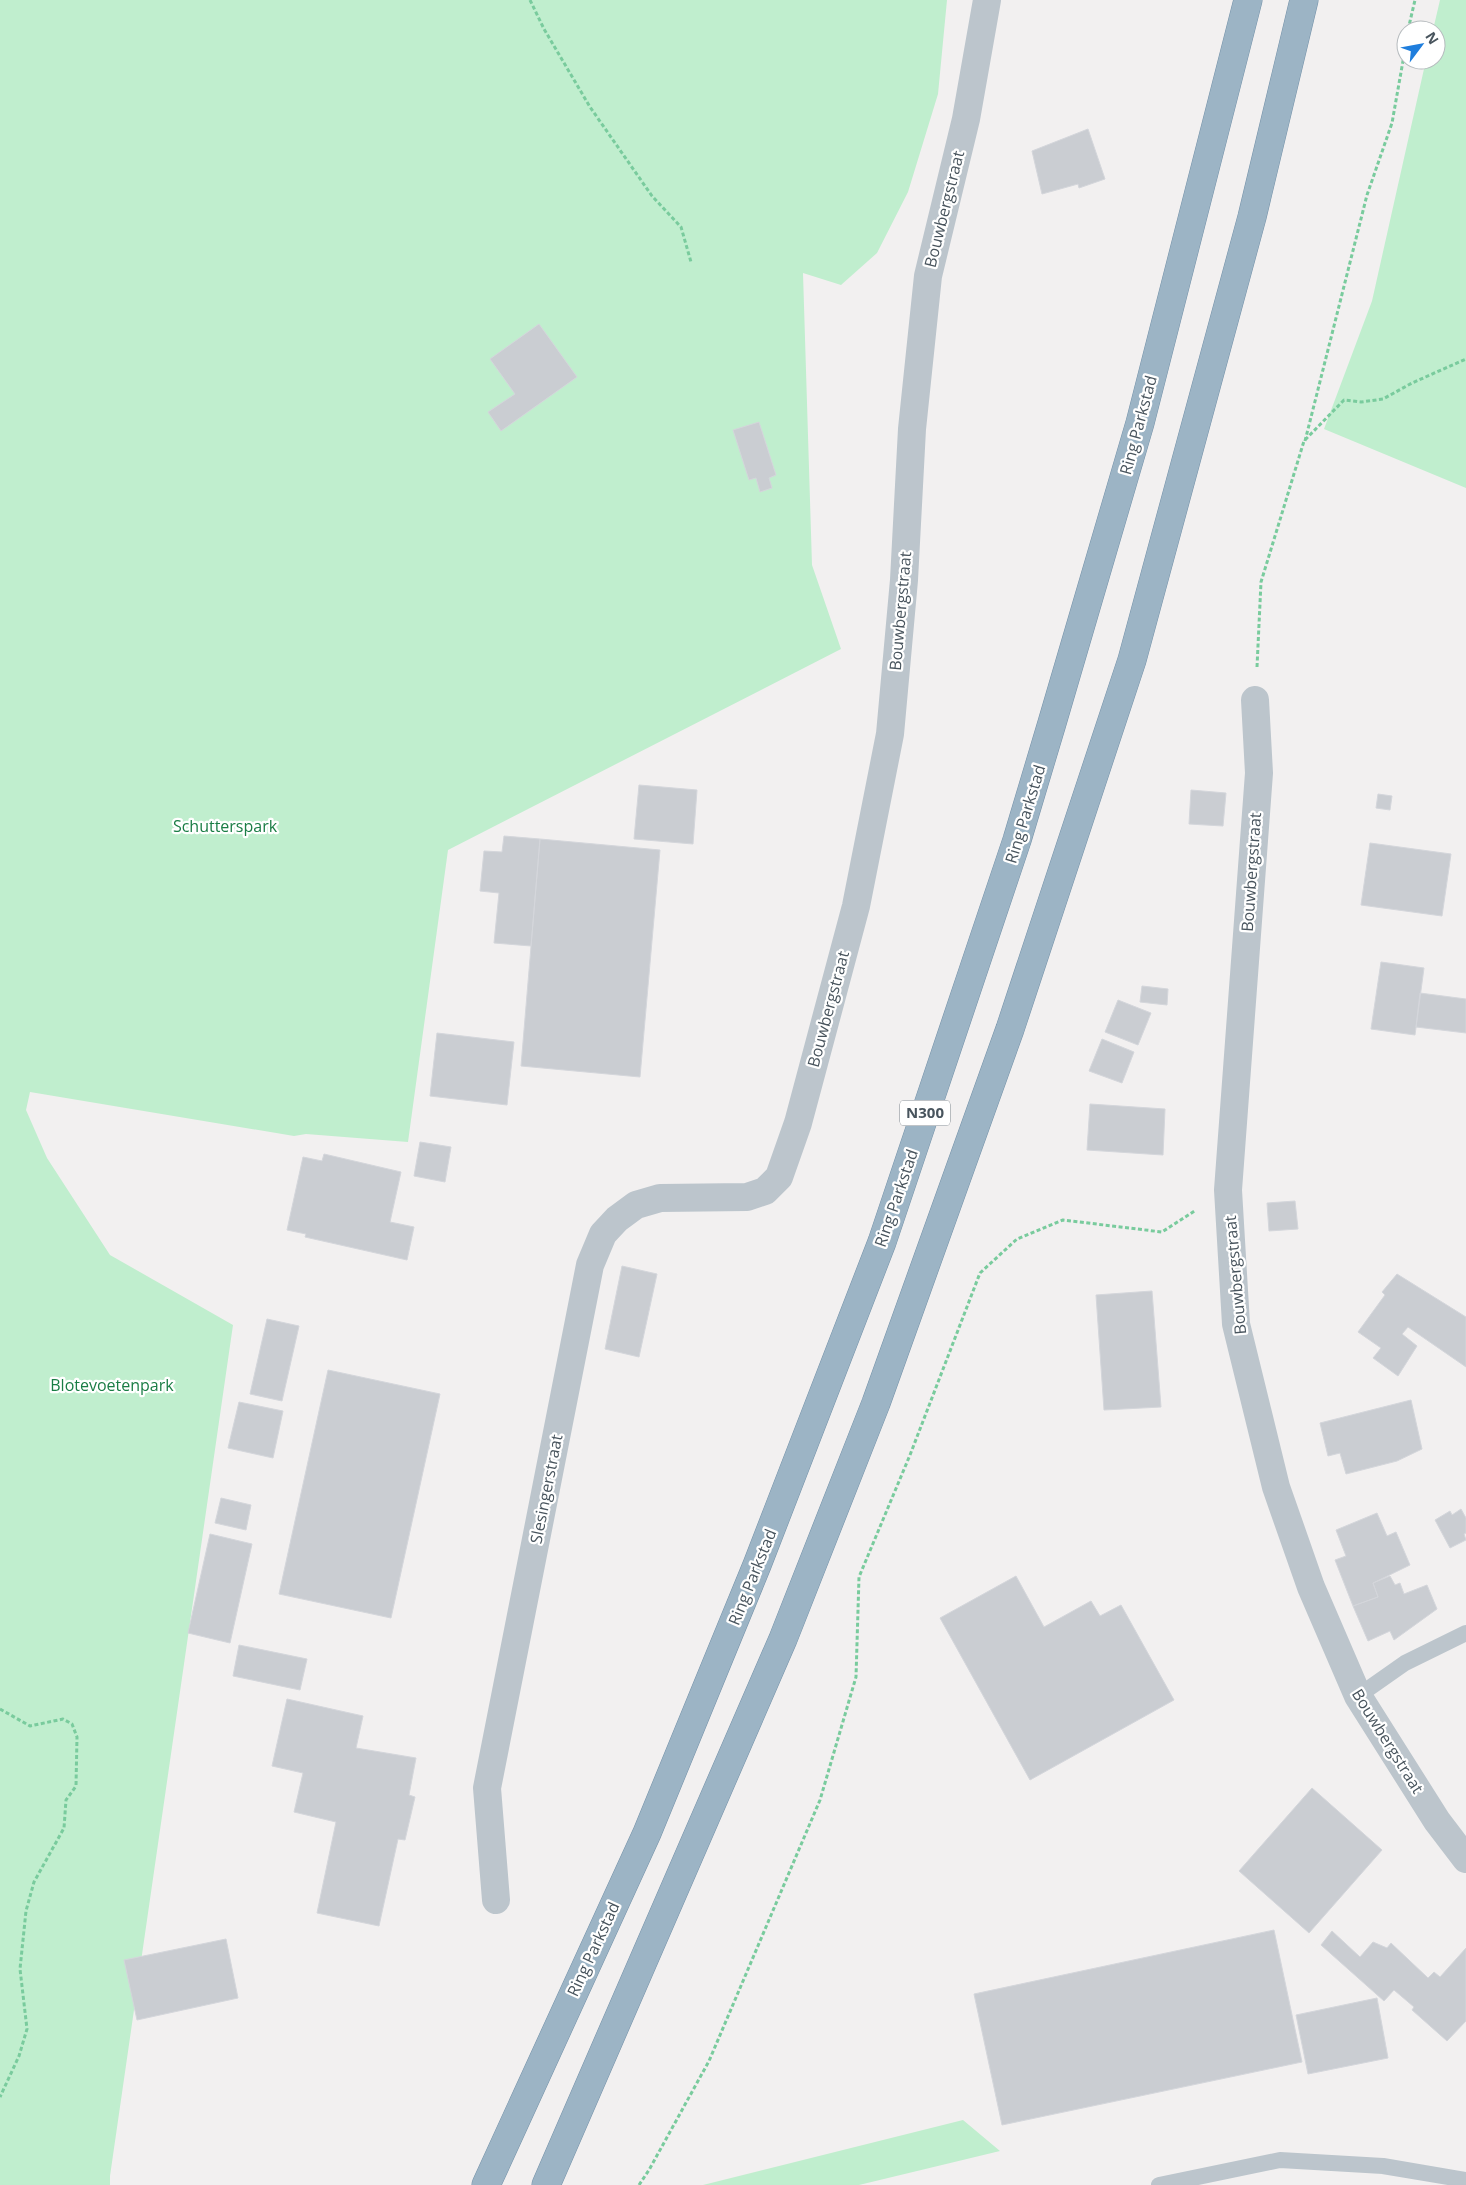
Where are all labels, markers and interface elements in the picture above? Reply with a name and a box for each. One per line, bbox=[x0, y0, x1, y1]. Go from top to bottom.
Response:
north arrow bbox=[1396, 20, 1446, 70]
text: N bbox=[1421, 28, 1444, 48]
street label: Bouwbergstraat bbox=[919, 148, 969, 270]
street label: Ring Parkstad bbox=[1114, 373, 1162, 477]
street label: Bouwbergstraat bbox=[884, 550, 916, 671]
street label: Ring Parkstad bbox=[1000, 762, 1050, 866]
street label: Bouwbergstraat bbox=[1236, 811, 1266, 932]
park label: Schutterspark bbox=[173, 815, 278, 837]
street label: Bouwbergstraat bbox=[802, 948, 854, 1070]
road number: N300 bbox=[900, 1100, 950, 1126]
street label: Ring Parkstad bbox=[869, 1146, 923, 1250]
street label: Bouwbergstraat bbox=[1219, 1214, 1251, 1335]
park label: Blotevoetenpark bbox=[50, 1374, 174, 1396]
street label: Slesingerstraat bbox=[525, 1432, 567, 1546]
street label: Ring Parkstad bbox=[723, 1526, 781, 1628]
street label: Bouwbergstraat bbox=[1347, 1684, 1429, 1798]
street label: Ring Parkstad bbox=[561, 1898, 625, 2000]

